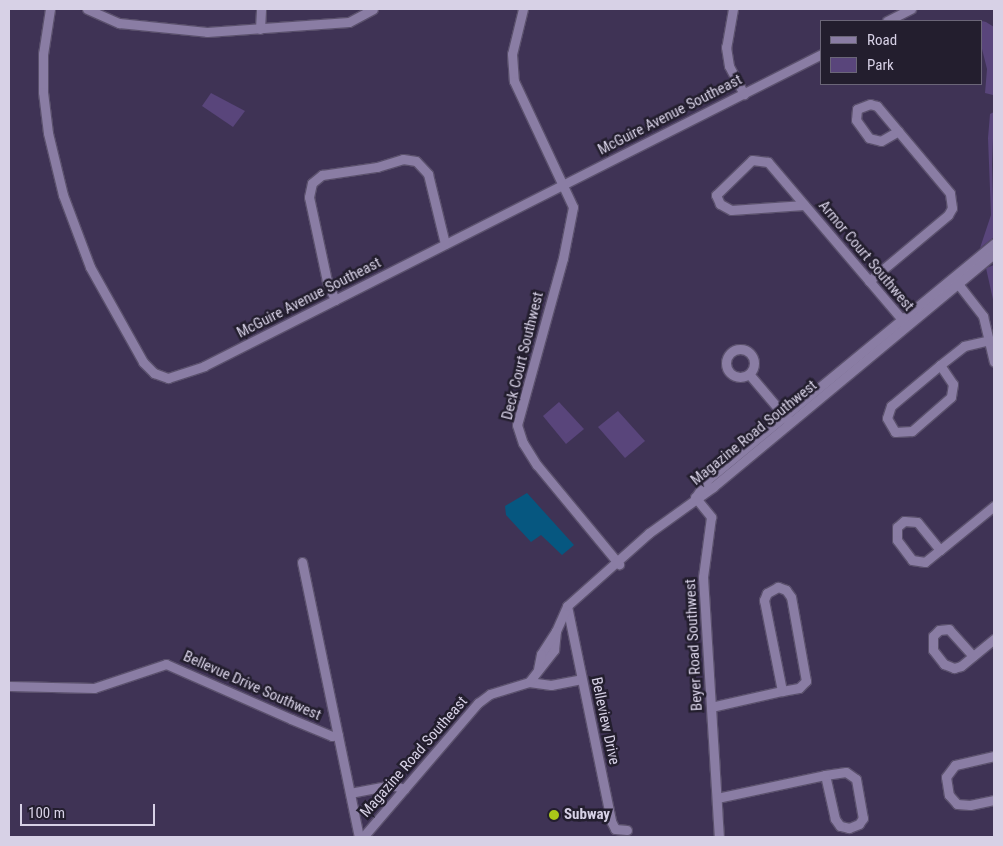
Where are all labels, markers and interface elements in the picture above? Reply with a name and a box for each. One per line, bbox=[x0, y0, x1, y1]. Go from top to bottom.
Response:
legend bbox=[820, 20, 983, 85]
text: Road bbox=[867, 31, 897, 49]
text: Park bbox=[867, 56, 894, 74]
street label: McGuire Avenue Southeast bbox=[595, 71, 745, 159]
street label: Armor Court Southwest bbox=[815, 197, 917, 315]
street label: McGuire Avenue Southeast bbox=[234, 254, 384, 342]
street label: Deck Court Southwest bbox=[498, 290, 548, 422]
street label: Magazine Road Southwest bbox=[687, 377, 821, 489]
street label: Beyer Road Southwest bbox=[682, 579, 706, 711]
street label: Bellevue Drive Southwest bbox=[180, 648, 324, 724]
street label: Belleview Drive bbox=[587, 676, 623, 766]
street label: Magazine Road Southeast bbox=[357, 693, 471, 821]
scale bar bbox=[22, 794, 158, 826]
text: 100 m bbox=[28, 804, 65, 822]
place label: Subway bbox=[564, 806, 610, 824]
marker: Subway bbox=[548, 809, 560, 821]

